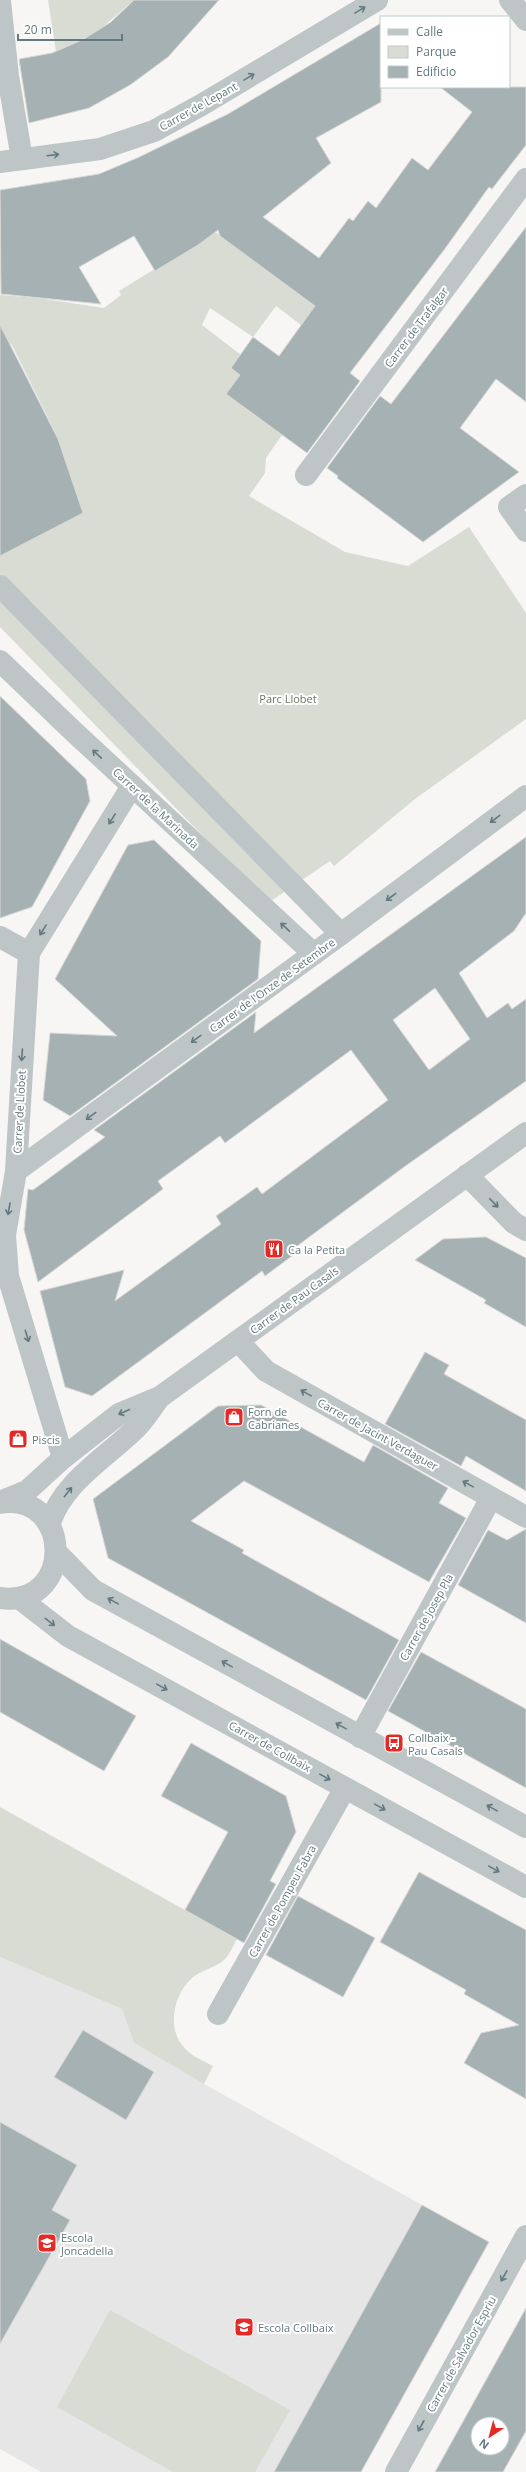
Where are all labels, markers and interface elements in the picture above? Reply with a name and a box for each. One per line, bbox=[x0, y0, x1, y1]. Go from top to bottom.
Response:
one-way arrow bbox=[354, 6, 366, 14]
scale bar bbox=[18, 16, 122, 42]
legend bbox=[380, 16, 510, 88]
text: 20 m bbox=[24, 21, 52, 38]
text: Calle bbox=[416, 23, 443, 40]
text: Parque bbox=[416, 43, 456, 60]
text: Edificio bbox=[416, 63, 456, 80]
one-way arrow bbox=[243, 73, 254, 81]
street label: Carrer de Lepant bbox=[156, 78, 240, 134]
one-way arrow bbox=[46, 152, 59, 159]
street label: Carrer de Trafalgar bbox=[381, 283, 452, 370]
park label: Parc Llobet bbox=[259, 691, 317, 706]
one-way arrow bbox=[92, 749, 102, 758]
street label: Carrer de la Marinada bbox=[110, 764, 202, 852]
one-way arrow bbox=[107, 813, 115, 825]
one-way arrow bbox=[489, 815, 500, 823]
one-way arrow bbox=[385, 893, 396, 901]
one-way arrow bbox=[280, 923, 290, 932]
one-way arrow bbox=[39, 924, 47, 936]
street label: Carrer de l'Onze de Setembre bbox=[206, 934, 338, 1036]
one-way arrow bbox=[191, 1035, 202, 1044]
one-way arrow bbox=[19, 1048, 26, 1061]
street label: Carrer de Llobet bbox=[9, 1070, 29, 1154]
one-way arrow bbox=[86, 1112, 97, 1120]
one-way arrow bbox=[490, 1198, 499, 1208]
one-way arrow bbox=[5, 1202, 13, 1215]
restaurant icon: Ca la Petita bbox=[263, 1238, 285, 1260]
place label: Ca la Petita bbox=[288, 1242, 345, 1257]
street label: Carrer de Pau Casals bbox=[247, 1263, 341, 1337]
one-way arrow bbox=[23, 1330, 31, 1342]
one-way arrow bbox=[300, 1388, 312, 1396]
street label: Carrer de Jacint Verdaguer bbox=[315, 1395, 441, 1474]
place label: Forn de Cabrianes bbox=[248, 1404, 299, 1432]
shop icon: Forn de Cabrianes bbox=[223, 1406, 245, 1428]
one-way arrow bbox=[118, 1409, 130, 1416]
shop icon: Piscis bbox=[7, 1428, 29, 1450]
place label: Piscis bbox=[32, 1432, 60, 1447]
one-way arrow bbox=[462, 1480, 474, 1488]
one-way arrow bbox=[64, 1486, 72, 1497]
street label: Carrer de Josep Pla bbox=[396, 1571, 456, 1663]
one-way arrow bbox=[107, 1597, 119, 1604]
one-way arrow bbox=[44, 1618, 55, 1626]
one-way arrow bbox=[221, 1659, 233, 1667]
one-way arrow bbox=[156, 1684, 168, 1692]
street label: Carrer de Collbaix bbox=[226, 1717, 314, 1775]
one-way arrow bbox=[335, 1722, 347, 1729]
place label: Collbaix - Pau Casals bbox=[408, 1730, 463, 1758]
bus stop icon: Collbaix - Pau Casals bbox=[383, 1732, 405, 1754]
one-way arrow bbox=[319, 1773, 331, 1781]
one-way arrow bbox=[374, 1803, 386, 1811]
one-way arrow bbox=[486, 1804, 498, 1812]
street label: Carrer de Pompeu Fabra bbox=[245, 1842, 319, 1960]
one-way arrow bbox=[488, 1866, 500, 1873]
place label: Escola Joncadella bbox=[60, 2230, 113, 2258]
school or university icon: Escola Joncadella bbox=[36, 2232, 58, 2254]
one-way arrow bbox=[500, 2270, 508, 2282]
street label: Carrer de Salvador Espriu bbox=[423, 2293, 499, 2415]
school or university icon: Escola Collbaix bbox=[233, 2316, 255, 2338]
place label: Escola Collbaix bbox=[258, 2320, 334, 2335]
north arrow bbox=[470, 2416, 510, 2456]
one-way arrow bbox=[417, 2420, 424, 2432]
text: N bbox=[476, 2436, 492, 2453]

